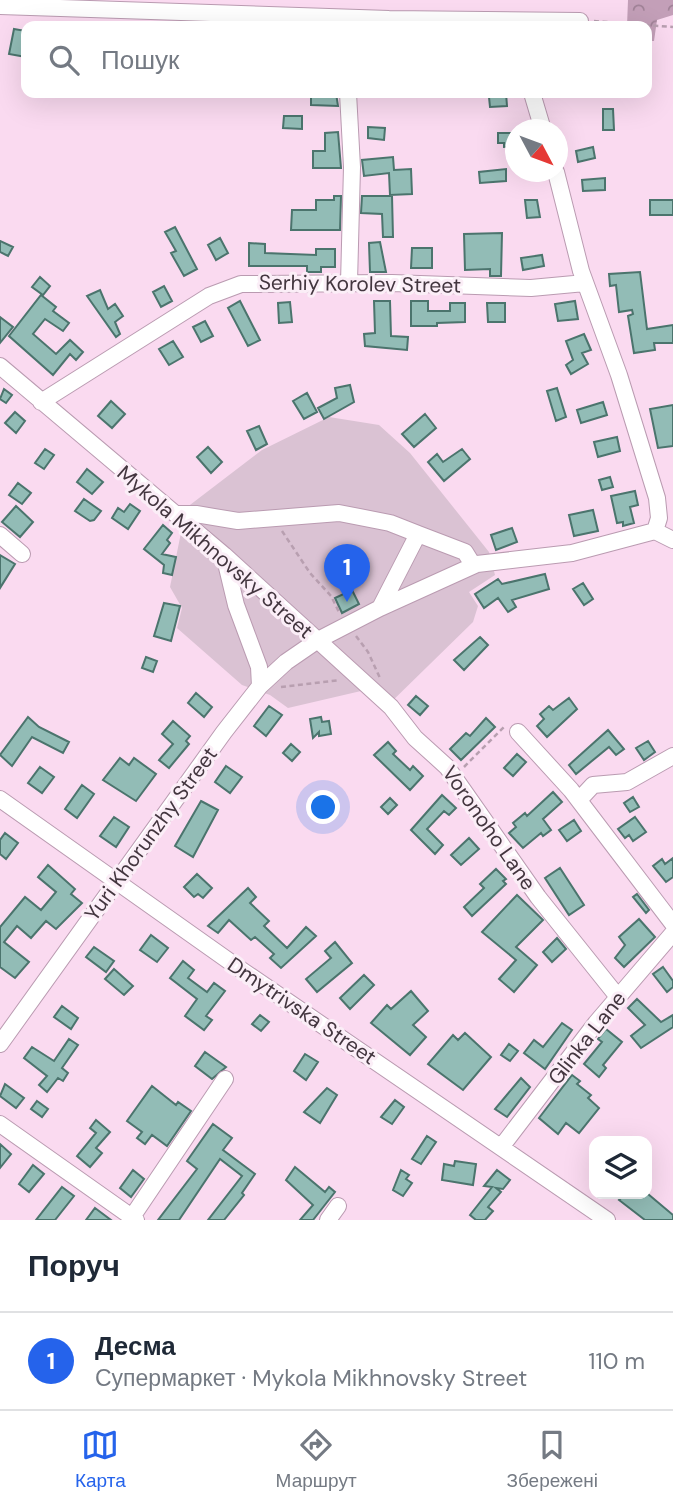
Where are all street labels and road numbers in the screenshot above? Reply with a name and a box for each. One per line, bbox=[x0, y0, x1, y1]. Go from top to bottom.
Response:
street label: Serhiy Korolev Street bbox=[259, 268, 461, 300]
street label: Mykola Mikhnovsky Street bbox=[111, 459, 319, 645]
street label: Yuri Khorunzhy Street bbox=[78, 741, 224, 927]
street label: Voronoho Lane bbox=[436, 760, 542, 896]
street label: Dmytrivska Street bbox=[222, 951, 382, 1071]
street label: Glinka Lane bbox=[542, 985, 632, 1091]

